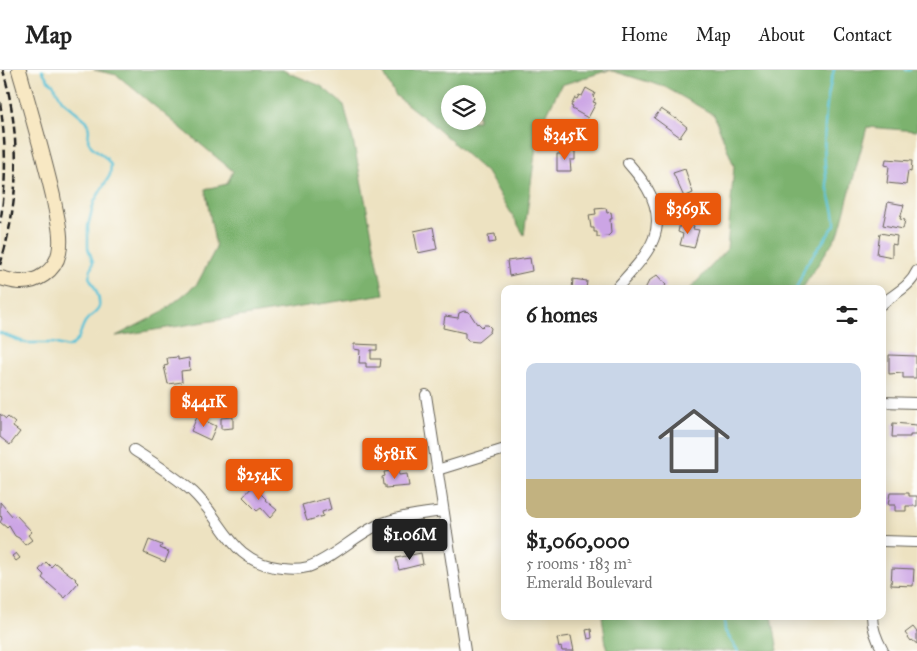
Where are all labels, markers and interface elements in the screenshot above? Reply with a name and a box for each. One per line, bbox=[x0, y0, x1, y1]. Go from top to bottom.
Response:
text: Map bbox=[25, 20, 72, 50]
text: Home bbox=[621, 24, 668, 46]
text: Map bbox=[696, 24, 731, 46]
text: About bbox=[759, 24, 805, 46]
text: Contact bbox=[833, 24, 892, 46]
map controls bbox=[441, 85, 486, 130]
button: layers bbox=[441, 85, 486, 130]
pin: $345K bbox=[530, 118, 600, 161]
text: $345K bbox=[543, 125, 587, 144]
pin: $369K bbox=[653, 192, 723, 235]
text: $369K bbox=[666, 199, 710, 218]
icon: filters bbox=[833, 301, 861, 329]
text: 6 homes bbox=[526, 302, 598, 328]
pin: $441K bbox=[169, 386, 239, 428]
text: $441K bbox=[181, 392, 227, 411]
icon: home bbox=[649, 396, 739, 486]
pin: $581K bbox=[360, 438, 430, 480]
text: $581K bbox=[373, 444, 417, 463]
pin: $254K bbox=[224, 458, 294, 501]
text: $254K bbox=[237, 465, 281, 484]
pin: $1.06M bbox=[369, 518, 451, 561]
text: $1.06M bbox=[383, 525, 437, 544]
text: $1,060,000 bbox=[526, 528, 630, 554]
text: 5 rooms · 183 m² bbox=[526, 554, 632, 573]
text: Emerald Boulevard bbox=[526, 573, 653, 592]

